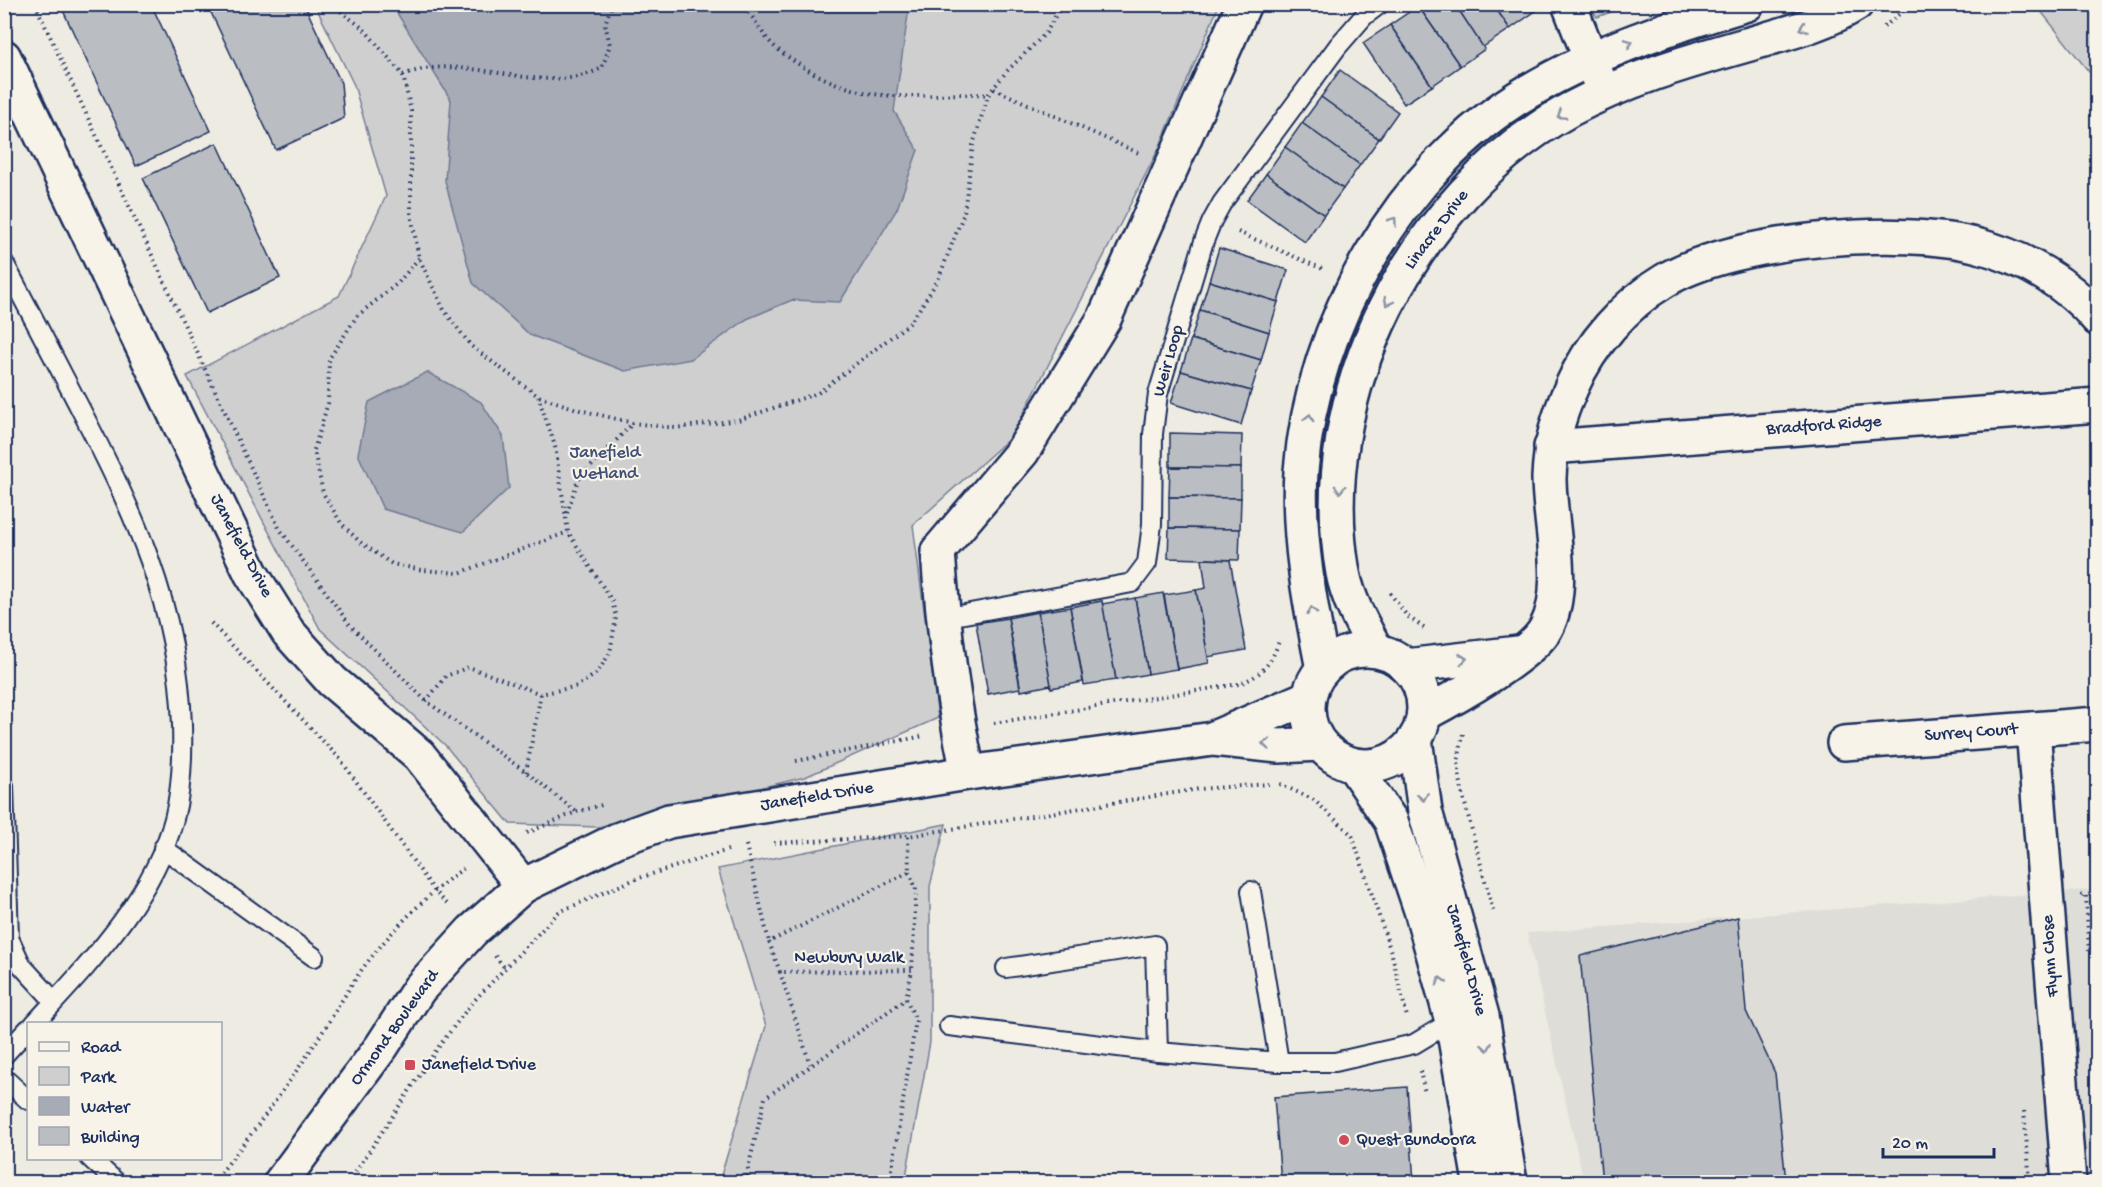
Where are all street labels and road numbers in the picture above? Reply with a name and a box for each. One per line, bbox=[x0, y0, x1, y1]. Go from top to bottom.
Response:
street label: Linacre Drive bbox=[1400, 185, 1474, 274]
street label: Weir Loop bbox=[1149, 323, 1189, 399]
street label: Bradford Ridge bbox=[1765, 411, 1883, 441]
street label: Janefield Drive bbox=[205, 491, 277, 602]
street label: Surrey Court bbox=[1924, 719, 2020, 747]
street label: Janefield Drive bbox=[759, 778, 876, 816]
street label: Janefield Drive bbox=[1441, 902, 1491, 1018]
street label: Flynn Close bbox=[2038, 913, 2064, 999]
street label: Newbury Walk bbox=[794, 948, 906, 969]
street label: Ormond Boulevard bbox=[346, 965, 445, 1090]

